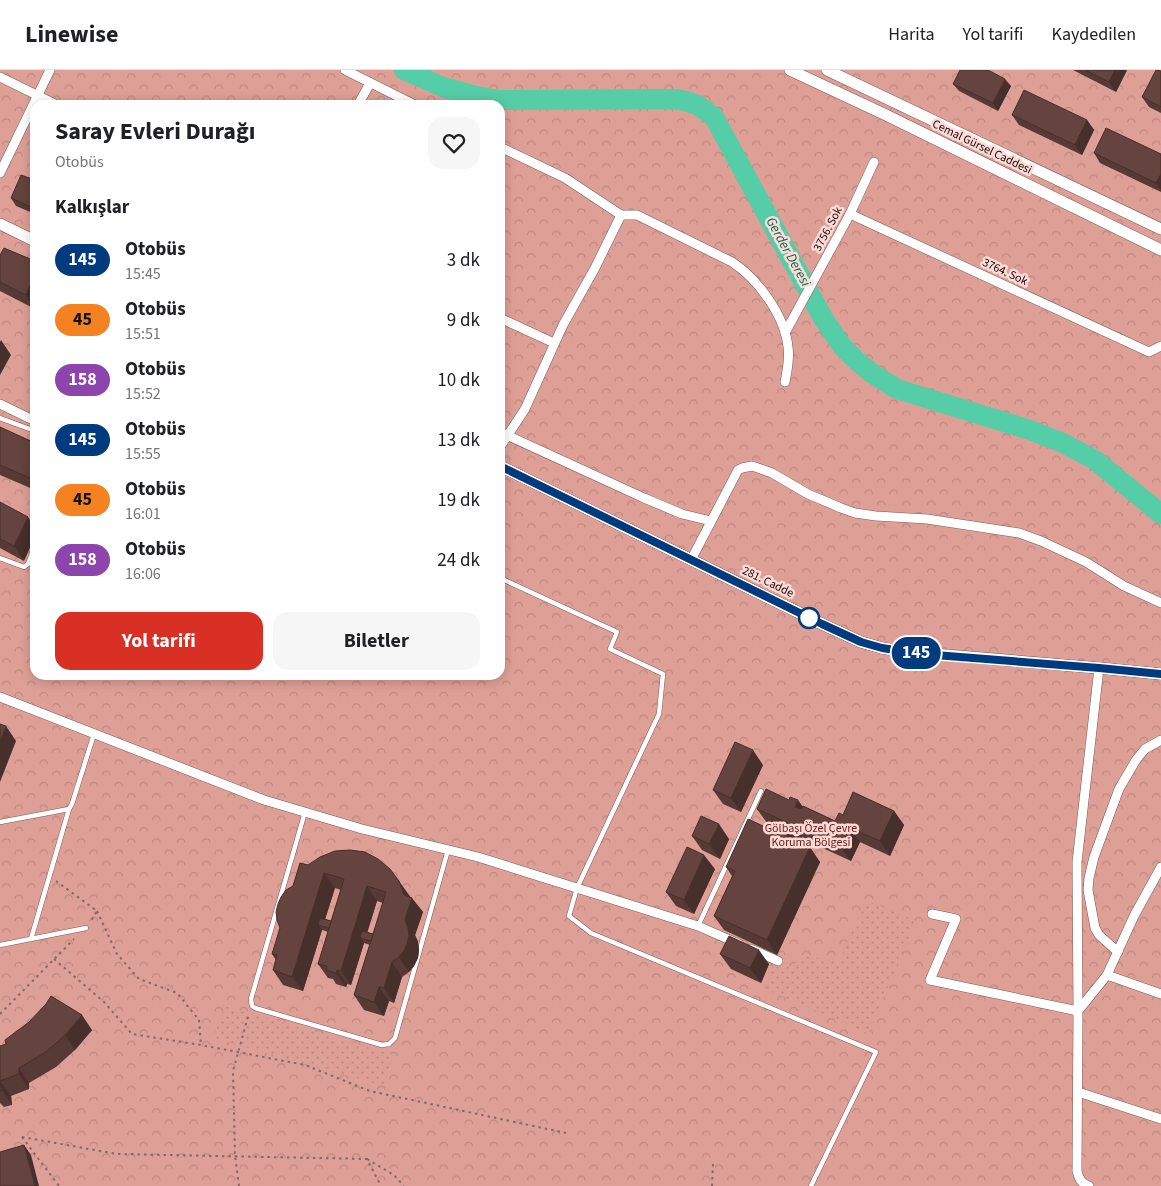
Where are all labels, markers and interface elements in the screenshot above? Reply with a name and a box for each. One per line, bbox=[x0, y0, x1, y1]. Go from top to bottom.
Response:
text: Linewise bbox=[25, 17, 118, 52]
text: Harita bbox=[888, 22, 935, 47]
text: Yol tarifi bbox=[963, 22, 1023, 47]
text: Kaydedilen bbox=[1051, 22, 1136, 47]
text: Saray Evleri Durağı bbox=[55, 114, 255, 149]
street label: Cemal Gürsel Caddesi bbox=[929, 115, 1035, 179]
button: heart bbox=[428, 117, 480, 169]
text: Otobüs bbox=[55, 151, 104, 173]
text: Kalkışlar bbox=[55, 194, 129, 221]
street label: 3756. Sok bbox=[809, 204, 847, 254]
water label: Gerder Deresi bbox=[761, 214, 816, 291]
text: Otobüs bbox=[125, 236, 186, 263]
text: 145 bbox=[68, 247, 97, 272]
text: 3 dk bbox=[447, 247, 480, 274]
street label: 3764. Sok bbox=[980, 254, 1030, 290]
text: 15:45 bbox=[125, 263, 161, 285]
text: Otobüs bbox=[125, 296, 186, 323]
text: 45 bbox=[73, 307, 92, 332]
text: 9 dk bbox=[447, 307, 480, 334]
text: 15:51 bbox=[125, 323, 161, 345]
text: Otobüs bbox=[125, 356, 186, 383]
text: 158 bbox=[68, 367, 97, 392]
text: 10 dk bbox=[437, 367, 480, 394]
text: 15:52 bbox=[125, 383, 161, 405]
text: Otobüs bbox=[125, 416, 186, 443]
text: 145 bbox=[68, 427, 97, 452]
text: 13 dk bbox=[437, 427, 480, 454]
text: 15:55 bbox=[125, 443, 161, 465]
text: Otobüs bbox=[125, 476, 186, 503]
text: 45 bbox=[73, 487, 92, 512]
text: 19 dk bbox=[437, 487, 480, 514]
text: 16:01 bbox=[125, 503, 161, 525]
text: Otobüs bbox=[125, 536, 186, 563]
text: 158 bbox=[68, 547, 97, 572]
text: 24 dk bbox=[437, 547, 480, 574]
street label: 281. Cadde bbox=[739, 562, 797, 602]
text: 16:06 bbox=[125, 563, 161, 585]
unlabelled marker bbox=[798, 607, 820, 629]
button: Yol tarifi bbox=[55, 612, 263, 670]
button: Biletler bbox=[273, 612, 480, 670]
line badge: 145 bbox=[887, 637, 945, 669]
text: 145 bbox=[902, 640, 930, 665]
park label: Gölbaşı Özel Çevre Koruma Bölgesi bbox=[765, 820, 857, 851]

